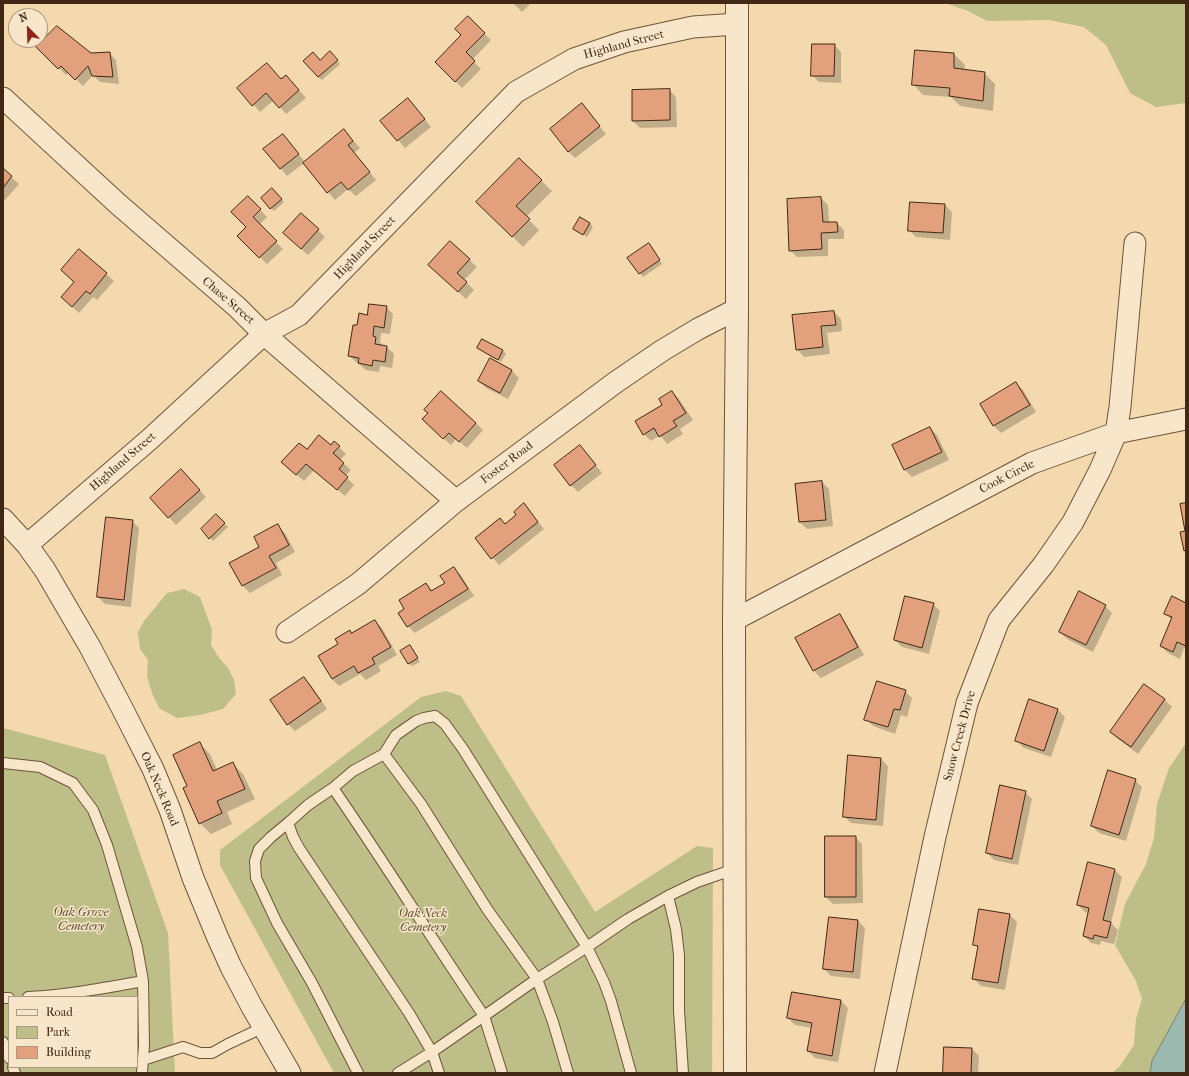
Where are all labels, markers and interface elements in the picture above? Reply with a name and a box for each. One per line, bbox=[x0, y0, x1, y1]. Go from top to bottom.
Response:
north arrow bbox=[8, 8, 48, 48]
text: N bbox=[17, 10, 30, 25]
street label: Highland Street bbox=[582, 27, 666, 63]
street label: Highland Street bbox=[331, 213, 399, 283]
street label: Chase Street bbox=[199, 274, 257, 328]
street label: Highland Street bbox=[87, 429, 159, 495]
street label: Foster Road bbox=[478, 439, 536, 487]
street label: Cook Circle bbox=[977, 457, 1037, 497]
street label: Snow Creek Drive bbox=[941, 689, 979, 783]
street label: Oak Neck Road bbox=[137, 750, 181, 828]
park label: Oak Grove Cemetery bbox=[53, 906, 109, 934]
park label: Oak Neck Cemetery bbox=[399, 907, 447, 935]
legend bbox=[8, 996, 138, 1068]
text: Road bbox=[46, 1005, 73, 1019]
text: Park bbox=[46, 1025, 70, 1039]
text: Building bbox=[46, 1045, 91, 1059]

